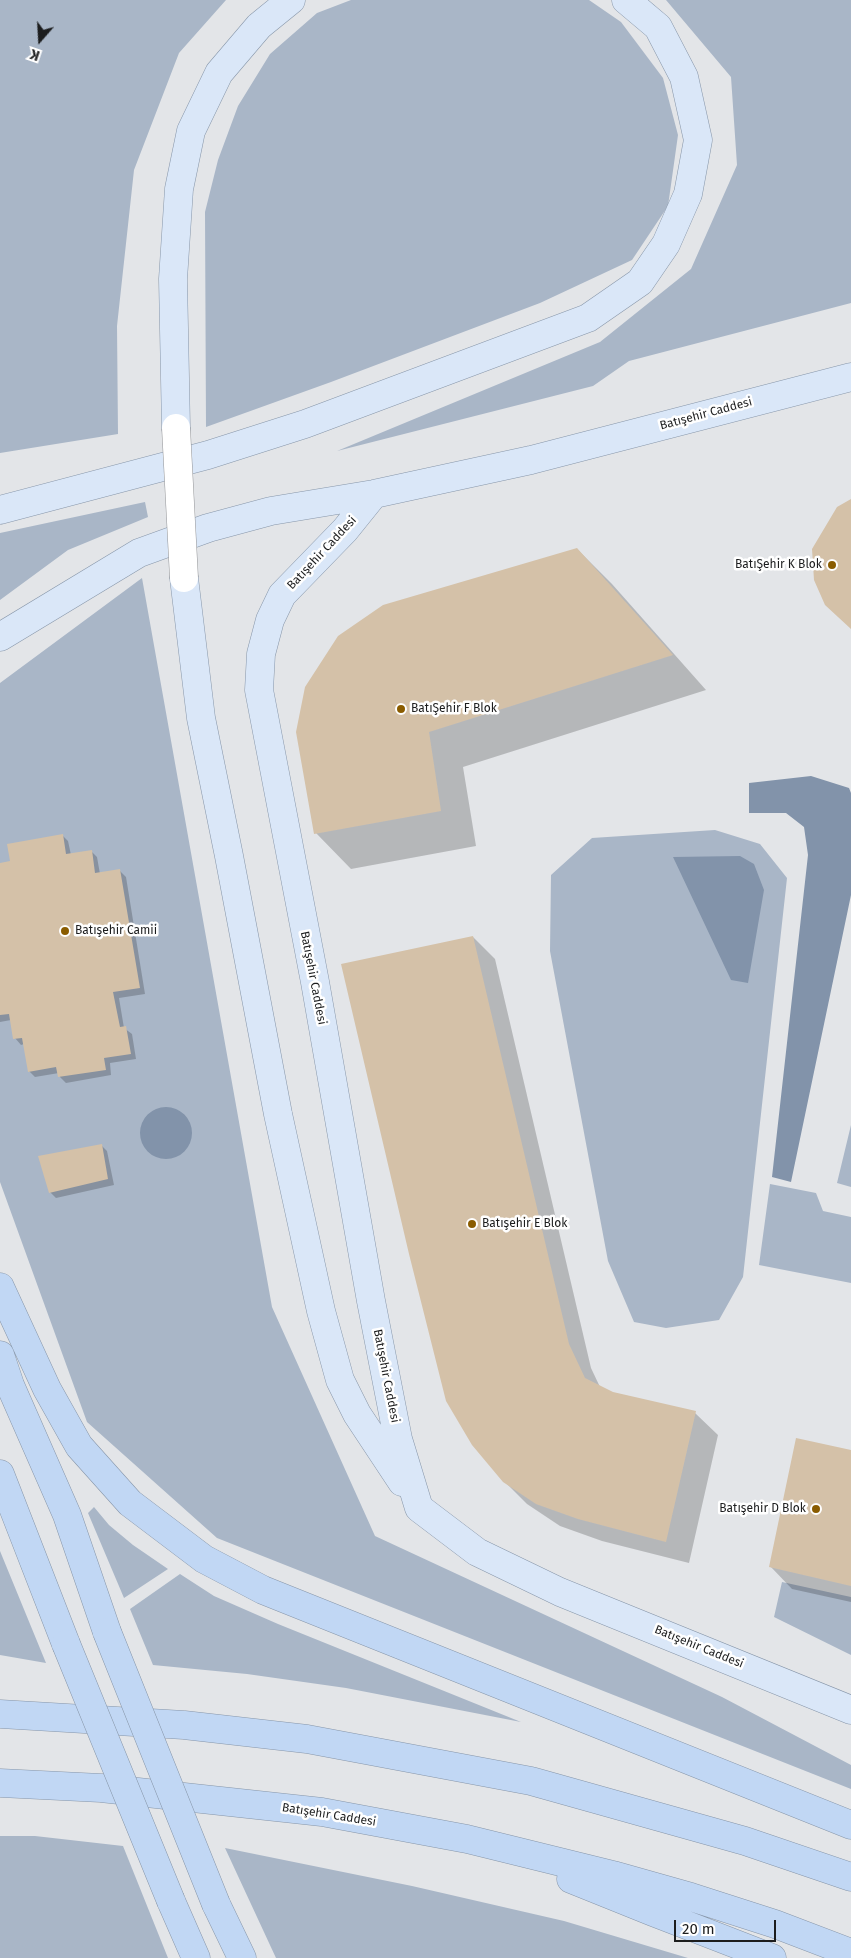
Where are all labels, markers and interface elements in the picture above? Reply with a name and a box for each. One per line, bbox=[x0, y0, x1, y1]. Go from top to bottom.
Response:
north arrow bbox=[15, 15, 65, 65]
text: K bbox=[28, 45, 42, 64]
street label: Batışehir Caddesi bbox=[658, 395, 754, 433]
street label: Batışehir Caddesi bbox=[284, 513, 360, 593]
place label: BatıŞehir K Blok bbox=[735, 558, 822, 572]
marker: BatıŞehir K Blok bbox=[826, 559, 838, 571]
place label: BatıŞehir F Blok bbox=[411, 702, 497, 716]
marker: BatıŞehir F Blok bbox=[395, 703, 407, 715]
place label: Batışehir Camii bbox=[75, 924, 157, 938]
marker: Batışehir Camii bbox=[59, 925, 71, 937]
street label: Batışehir Caddesi bbox=[297, 930, 329, 1026]
place label: Batışehir E Blok bbox=[482, 1217, 567, 1231]
marker: Batışehir E Blok bbox=[466, 1218, 478, 1230]
street label: Batışehir Caddesi bbox=[370, 1328, 402, 1424]
place label: Batışehir D Blok bbox=[719, 1502, 806, 1516]
marker: Batışehir D Blok bbox=[810, 1503, 822, 1515]
street label: Batışehir Caddesi bbox=[652, 1623, 746, 1671]
street label: Batışehir Caddesi bbox=[281, 1800, 377, 1830]
scale bar bbox=[676, 1910, 778, 1942]
text: 20 m bbox=[682, 1920, 715, 1938]

